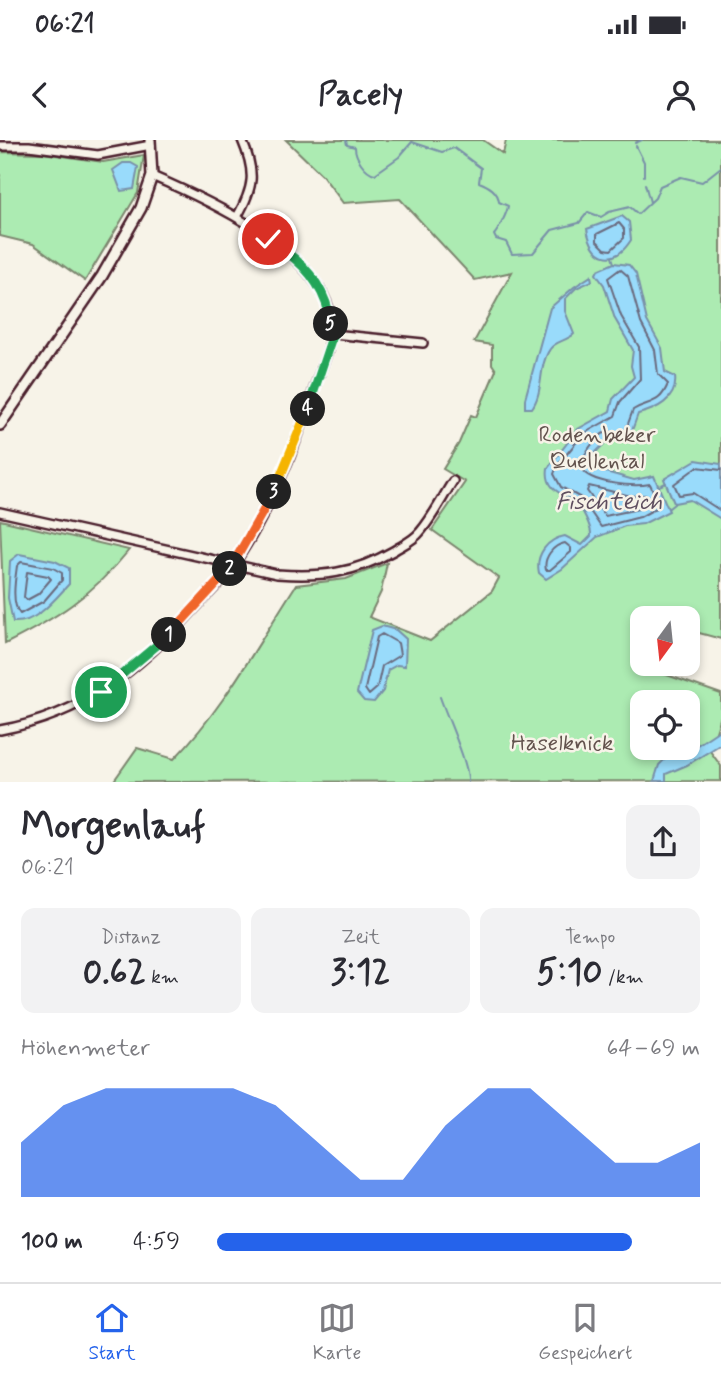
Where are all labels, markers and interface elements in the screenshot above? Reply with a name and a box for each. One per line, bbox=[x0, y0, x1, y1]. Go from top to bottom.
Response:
text: 06:21 bbox=[35, 8, 95, 42]
text: Pacely bbox=[318, 74, 403, 116]
icon: back bbox=[21, 76, 59, 114]
icon: person bbox=[662, 76, 700, 114]
pin bbox=[238, 209, 298, 269]
icon: check bbox=[249, 220, 287, 258]
pin: 5 bbox=[314, 306, 348, 342]
text: 5 bbox=[325, 311, 336, 336]
pin: 4 bbox=[290, 392, 326, 426]
text: 4 bbox=[302, 396, 313, 421]
park label: Rodenbeker Quellental bbox=[538, 421, 656, 477]
pin: 3 bbox=[256, 474, 292, 510]
text: 3 bbox=[269, 479, 278, 504]
water label: Fischteich bbox=[556, 487, 662, 518]
pin: 2 bbox=[212, 552, 247, 586]
text: 2 bbox=[225, 556, 234, 581]
north arrow bbox=[630, 606, 700, 676]
map controls bbox=[630, 606, 700, 760]
pin: 1 bbox=[152, 617, 186, 652]
text: 1 bbox=[164, 622, 173, 647]
pin bbox=[71, 662, 131, 722]
icon: arrive bbox=[82, 673, 120, 711]
button: locate bbox=[630, 690, 700, 760]
park label: Haselknick bbox=[511, 729, 613, 759]
text: Morgenlauf bbox=[21, 802, 205, 851]
button: share bbox=[626, 805, 700, 879]
text: 06:21 bbox=[21, 853, 74, 883]
text: Distanz bbox=[101, 925, 161, 950]
text: Zeit bbox=[341, 925, 380, 950]
text: Tempo bbox=[565, 925, 615, 950]
text: 0.62 bbox=[83, 950, 146, 996]
text: 3:12 bbox=[331, 950, 390, 996]
text: 5:10 bbox=[537, 950, 603, 996]
text: km bbox=[146, 965, 179, 990]
text: /km bbox=[603, 965, 644, 990]
text: Höhenmeter bbox=[21, 1034, 150, 1064]
text: 64–69 m bbox=[607, 1034, 700, 1064]
text: 100 m bbox=[21, 1227, 83, 1257]
text: 4:59 bbox=[133, 1227, 180, 1257]
tab: Start bbox=[89, 1299, 136, 1366]
tab: Karte bbox=[313, 1299, 361, 1366]
tab: Gespeichert bbox=[538, 1299, 632, 1366]

